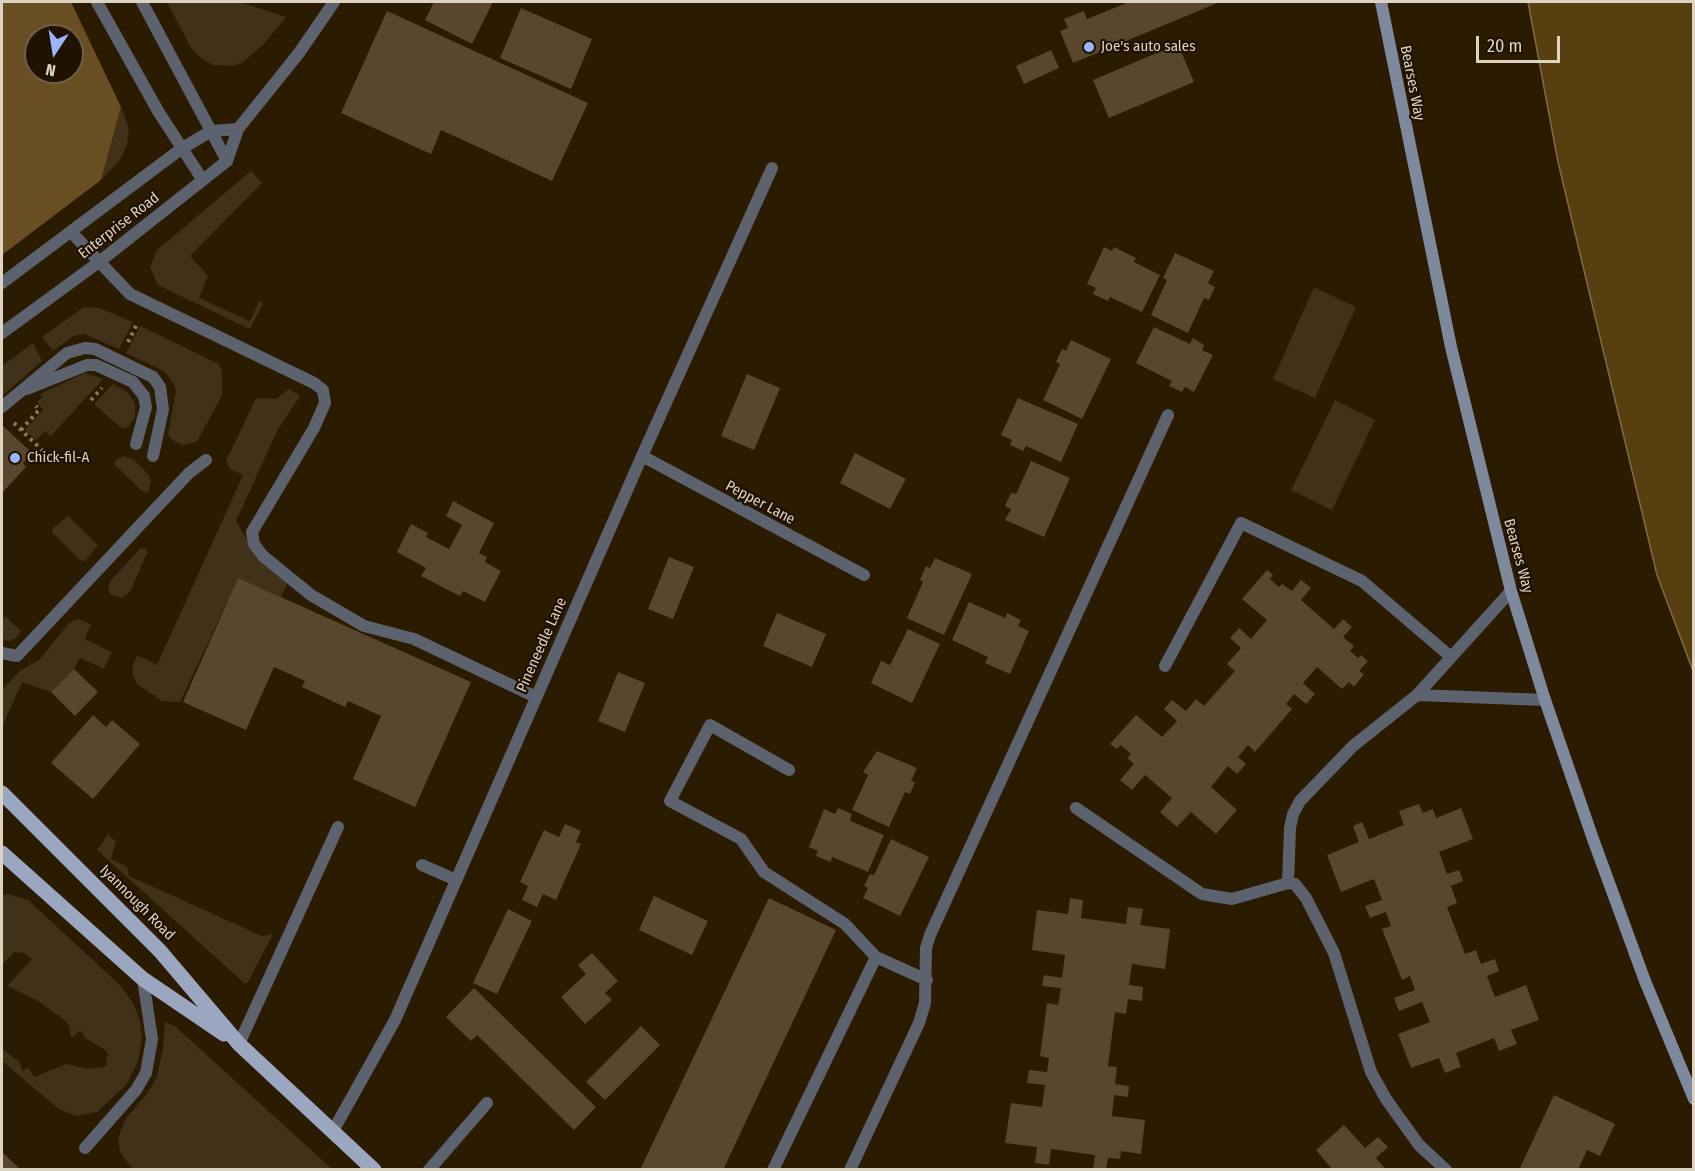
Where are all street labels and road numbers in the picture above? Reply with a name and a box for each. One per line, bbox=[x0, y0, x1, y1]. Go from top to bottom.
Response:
street label: Bearses Way bbox=[1396, 44, 1428, 122]
street label: Enterprise Road bbox=[75, 189, 163, 263]
street label: Pepper Lane bbox=[722, 477, 798, 529]
street label: Bearses Way bbox=[1499, 517, 1537, 595]
street label: Pineneedle Lane bbox=[513, 595, 571, 695]
street label: Iyannough Road bbox=[96, 862, 178, 944]

